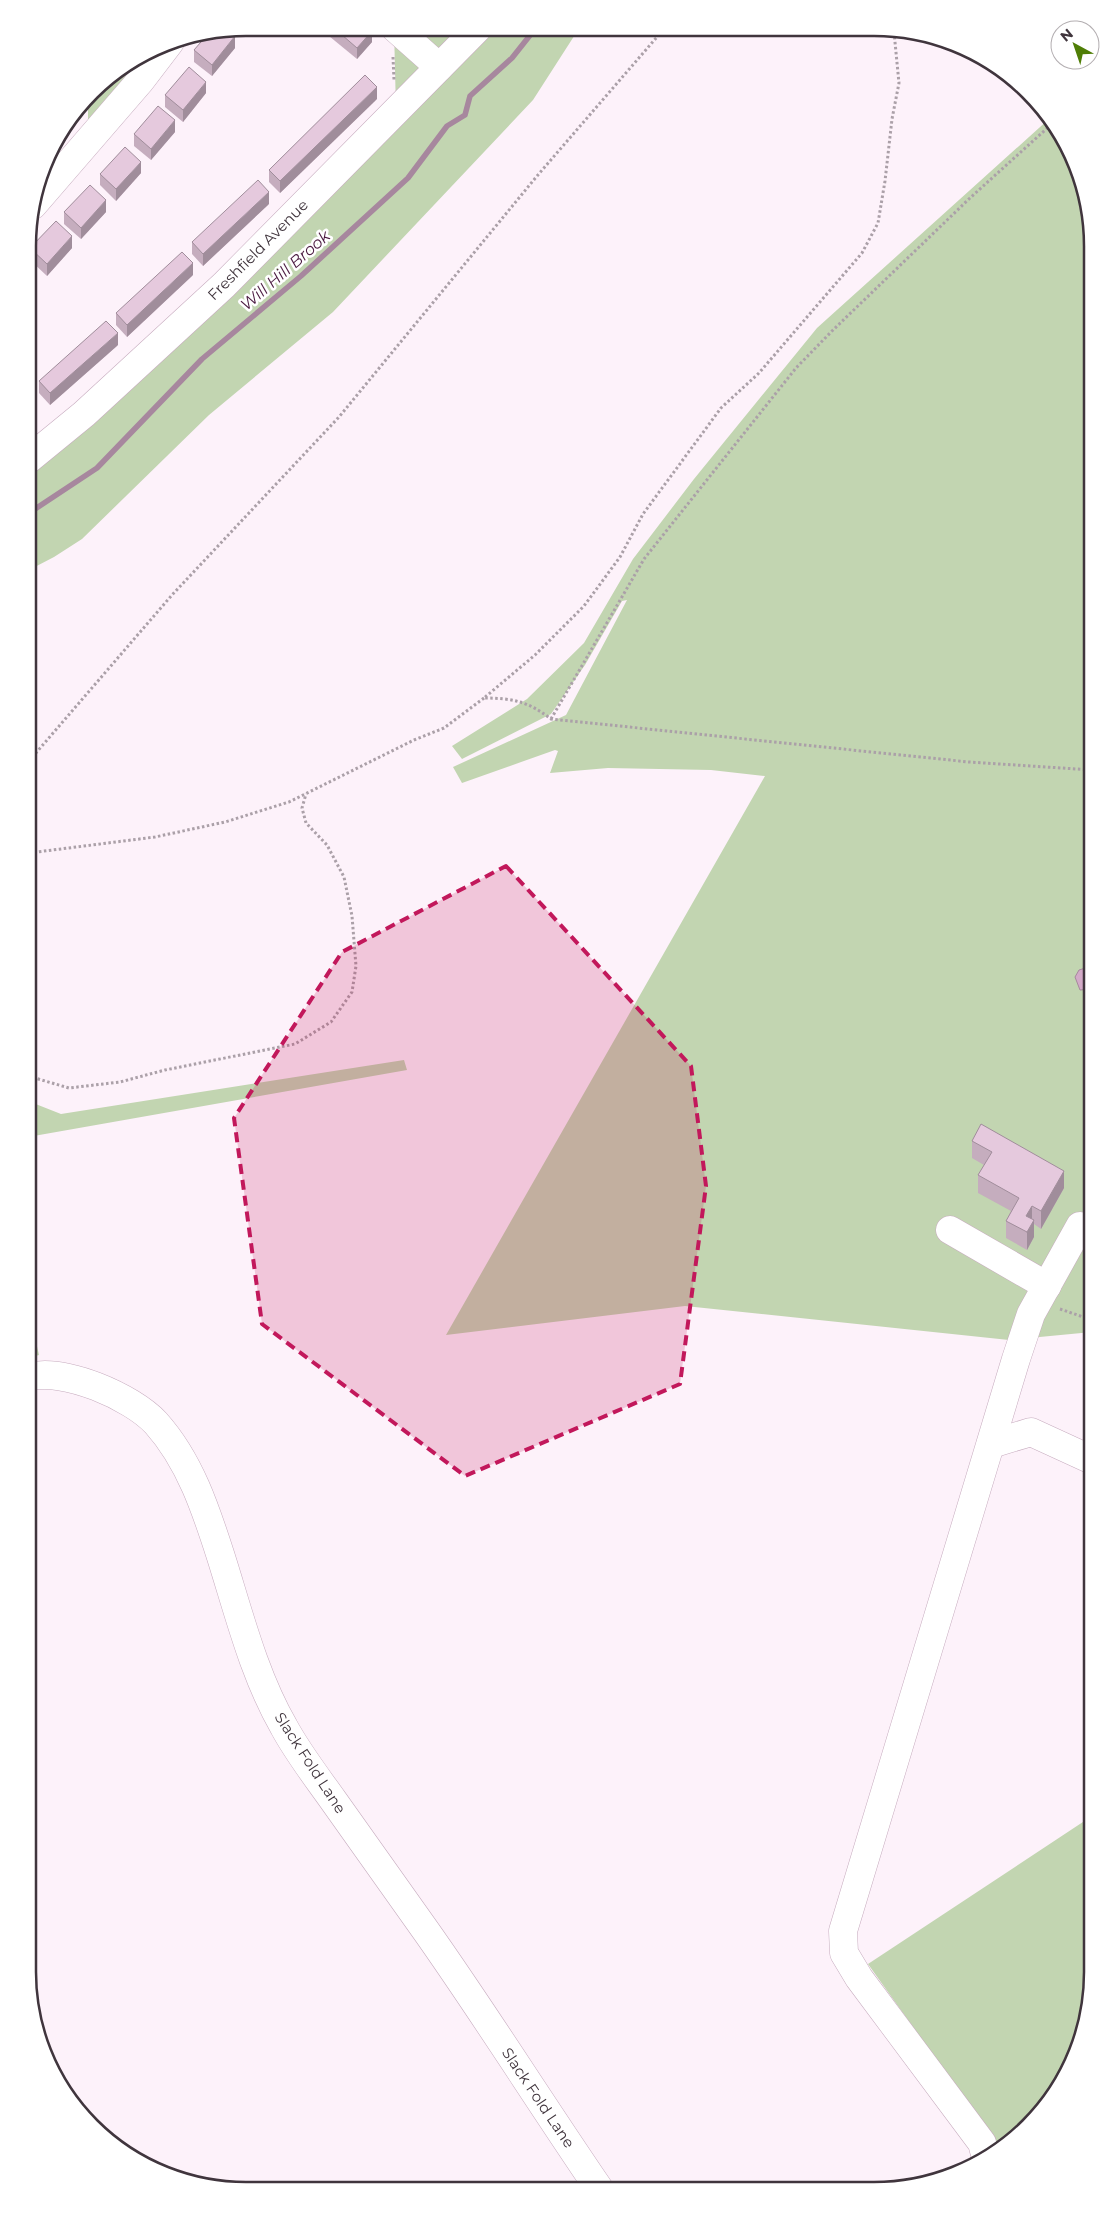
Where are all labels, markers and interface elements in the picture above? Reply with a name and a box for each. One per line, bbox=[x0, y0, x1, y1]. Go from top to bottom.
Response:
north arrow bbox=[1050, 20, 1100, 70]
text: N bbox=[1057, 25, 1077, 46]
street label: Freshfield Avenue bbox=[203, 195, 312, 304]
water label: Will Hill Brook bbox=[237, 225, 335, 314]
street label: Slack Fold Lane bbox=[271, 1708, 350, 1817]
street label: Slack Fold Lane bbox=[498, 2044, 579, 2152]

